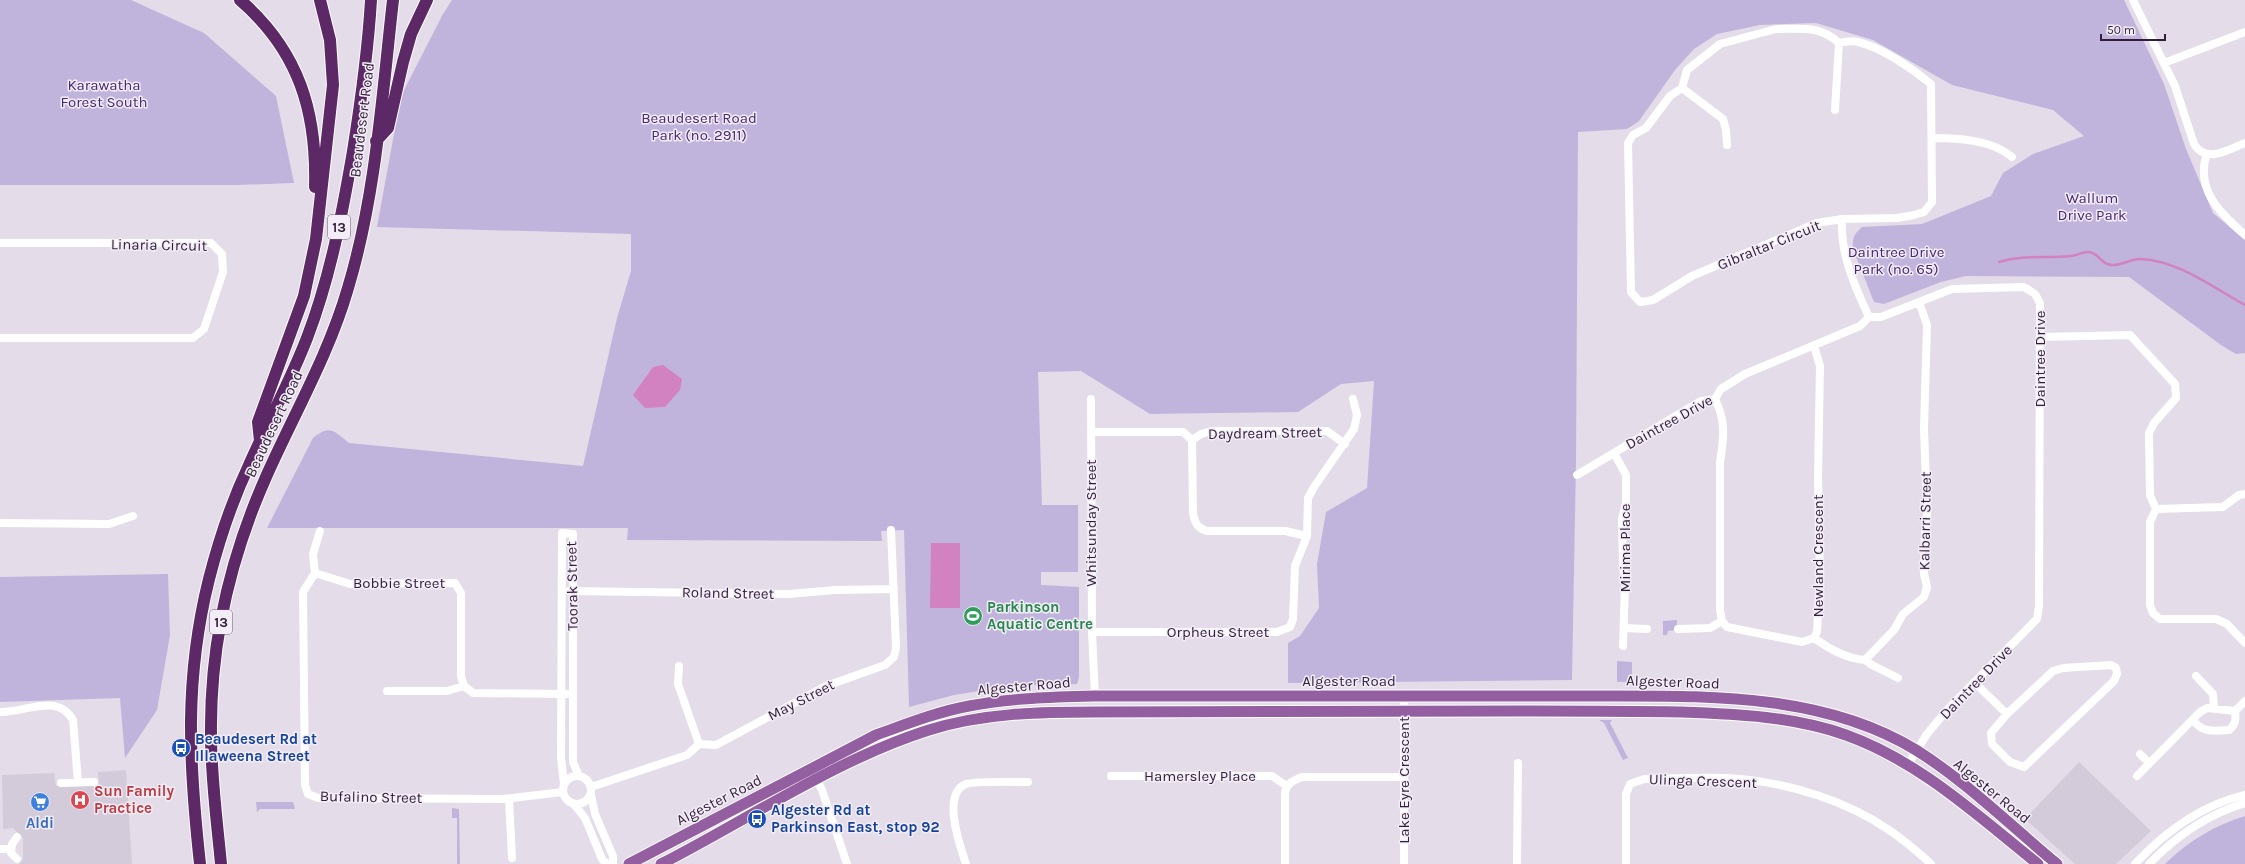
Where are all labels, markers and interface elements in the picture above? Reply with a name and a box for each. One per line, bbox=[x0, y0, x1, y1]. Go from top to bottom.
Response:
scale bar bbox=[2101, 16, 2165, 42]
text: 50 m bbox=[2107, 23, 2135, 37]
street label: Beaudesert Road bbox=[346, 61, 378, 179]
park label: Karawatha Forest South bbox=[61, 76, 147, 111]
park label: Beaudesert Road Park (no. 2911) bbox=[641, 109, 757, 144]
park label: Wallum Drive Park bbox=[2057, 189, 2127, 224]
road number: 13 bbox=[328, 215, 350, 239]
street label: Gibraltar Circuit bbox=[1715, 216, 1824, 274]
street label: Linaria Circuit bbox=[111, 235, 208, 255]
park label: Daintree Drive Park (no. 65) bbox=[1848, 243, 1944, 278]
street label: Daintree Drive bbox=[2031, 311, 2049, 407]
street label: Beaudesert Road bbox=[241, 368, 307, 480]
street label: Daintree Drive bbox=[1622, 391, 1716, 453]
street label: Daydream Street bbox=[1208, 423, 1323, 443]
street label: Whitsunday Street bbox=[1082, 459, 1100, 587]
street label: Kalbarri Street bbox=[1915, 471, 1935, 571]
street label: Newland Crescent bbox=[1809, 494, 1827, 618]
street label: Mirima Place bbox=[1616, 503, 1634, 593]
street label: Toorak Street bbox=[562, 541, 582, 631]
street label: Bobbie Street bbox=[353, 574, 445, 592]
street label: Roland Street bbox=[682, 583, 775, 603]
place label: Parkinson Aquatic Centre bbox=[987, 598, 1093, 633]
sports icon: Parkinson Aquatic Centre bbox=[962, 605, 984, 627]
road number: 13 bbox=[210, 610, 232, 634]
street label: Orpheus Street bbox=[1167, 623, 1270, 641]
street label: Daintree Drive bbox=[1936, 641, 2016, 723]
street label: Algester Road bbox=[1626, 671, 1720, 693]
street label: Algester Road bbox=[1302, 672, 1396, 690]
street label: Algester Road bbox=[977, 673, 1071, 699]
street label: May Street bbox=[765, 675, 838, 725]
street label: Lake Eyre Crescent bbox=[1395, 716, 1413, 844]
place label: Beaudesert Rd at Illaweena Street bbox=[195, 730, 317, 765]
bus stop icon: Beaudesert Rd at Illaweena Street bbox=[170, 737, 192, 759]
street label: Algester Road bbox=[1950, 755, 2034, 827]
street label: Hamersley Place bbox=[1144, 767, 1256, 785]
street label: Ulinga Crescent bbox=[1649, 770, 1758, 792]
street label: Algester Road bbox=[673, 771, 765, 829]
place label: Sun Family Practice bbox=[94, 782, 174, 817]
street label: Bufalino Street bbox=[320, 787, 423, 807]
hospital icon: Sun Family Practice bbox=[69, 789, 91, 811]
supermarket icon: Aldi bbox=[29, 791, 51, 813]
place label: Algester Rd at Parkinson East, stop 92 bbox=[771, 801, 940, 836]
bus stop icon: Algester Rd at Parkinson East, stop 92 bbox=[746, 808, 768, 830]
place label: Aldi bbox=[26, 814, 54, 832]

